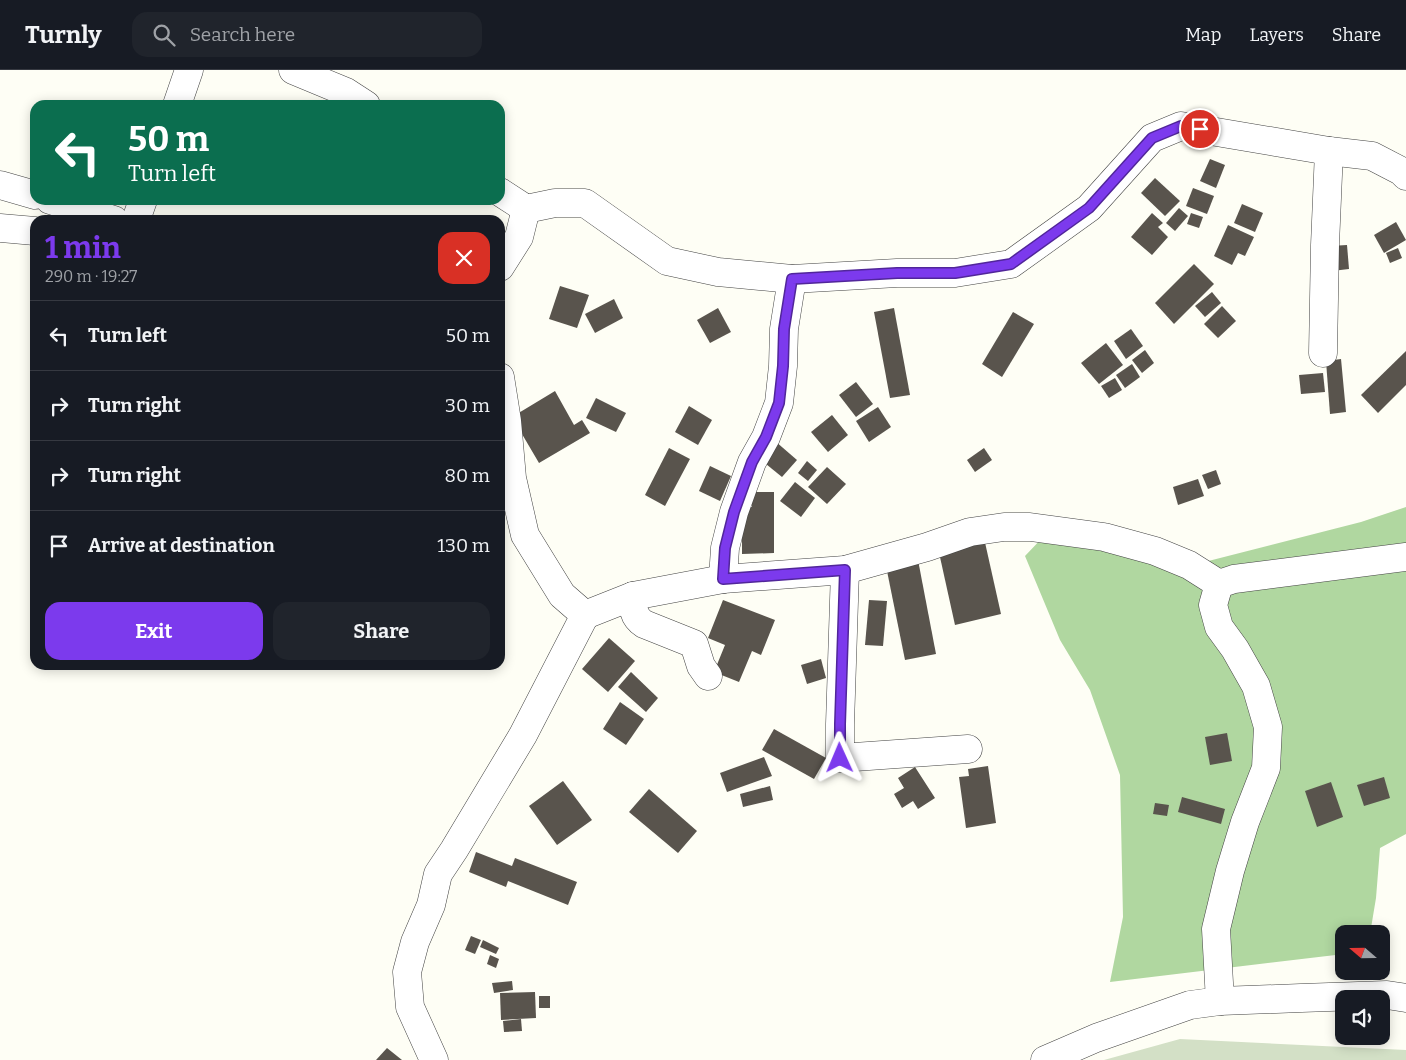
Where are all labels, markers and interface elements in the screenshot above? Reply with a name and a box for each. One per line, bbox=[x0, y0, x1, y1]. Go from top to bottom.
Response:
search box bbox=[132, 12, 482, 57]
text: Turnly bbox=[25, 21, 102, 49]
icon: search bbox=[150, 21, 178, 49]
text: Search here bbox=[190, 23, 295, 46]
text: Map bbox=[1185, 24, 1221, 46]
text: Layers bbox=[1249, 24, 1304, 46]
text: Share bbox=[1332, 24, 1381, 46]
pin bbox=[1179, 108, 1221, 150]
icon: arrive bbox=[1186, 115, 1214, 143]
text: 50 m bbox=[128, 118, 209, 160]
icon: left bbox=[45, 120, 110, 185]
text: Turn left bbox=[128, 160, 216, 187]
text: 1 min bbox=[45, 230, 121, 266]
button: close bbox=[438, 232, 490, 284]
text: 290 m · 19:27 bbox=[45, 267, 137, 286]
icon: left bbox=[45, 322, 73, 350]
text: Turn left bbox=[88, 324, 167, 347]
text: 50 m bbox=[446, 324, 490, 347]
icon: right bbox=[45, 392, 73, 420]
text: Turn right bbox=[88, 394, 181, 417]
text: 30 m bbox=[445, 394, 490, 417]
icon: right bbox=[45, 462, 73, 490]
text: Turn right bbox=[88, 464, 181, 487]
text: 80 m bbox=[444, 464, 490, 487]
icon: arrive bbox=[45, 532, 73, 560]
text: Arrive at destination bbox=[88, 534, 275, 557]
text: 130 m bbox=[437, 534, 490, 557]
button: Exit bbox=[45, 602, 263, 660]
button: Share bbox=[273, 602, 490, 660]
position arrow bbox=[813, 731, 865, 783]
north arrow bbox=[1335, 925, 1390, 980]
map controls bbox=[1335, 925, 1390, 1045]
button: sound bbox=[1335, 990, 1390, 1045]

